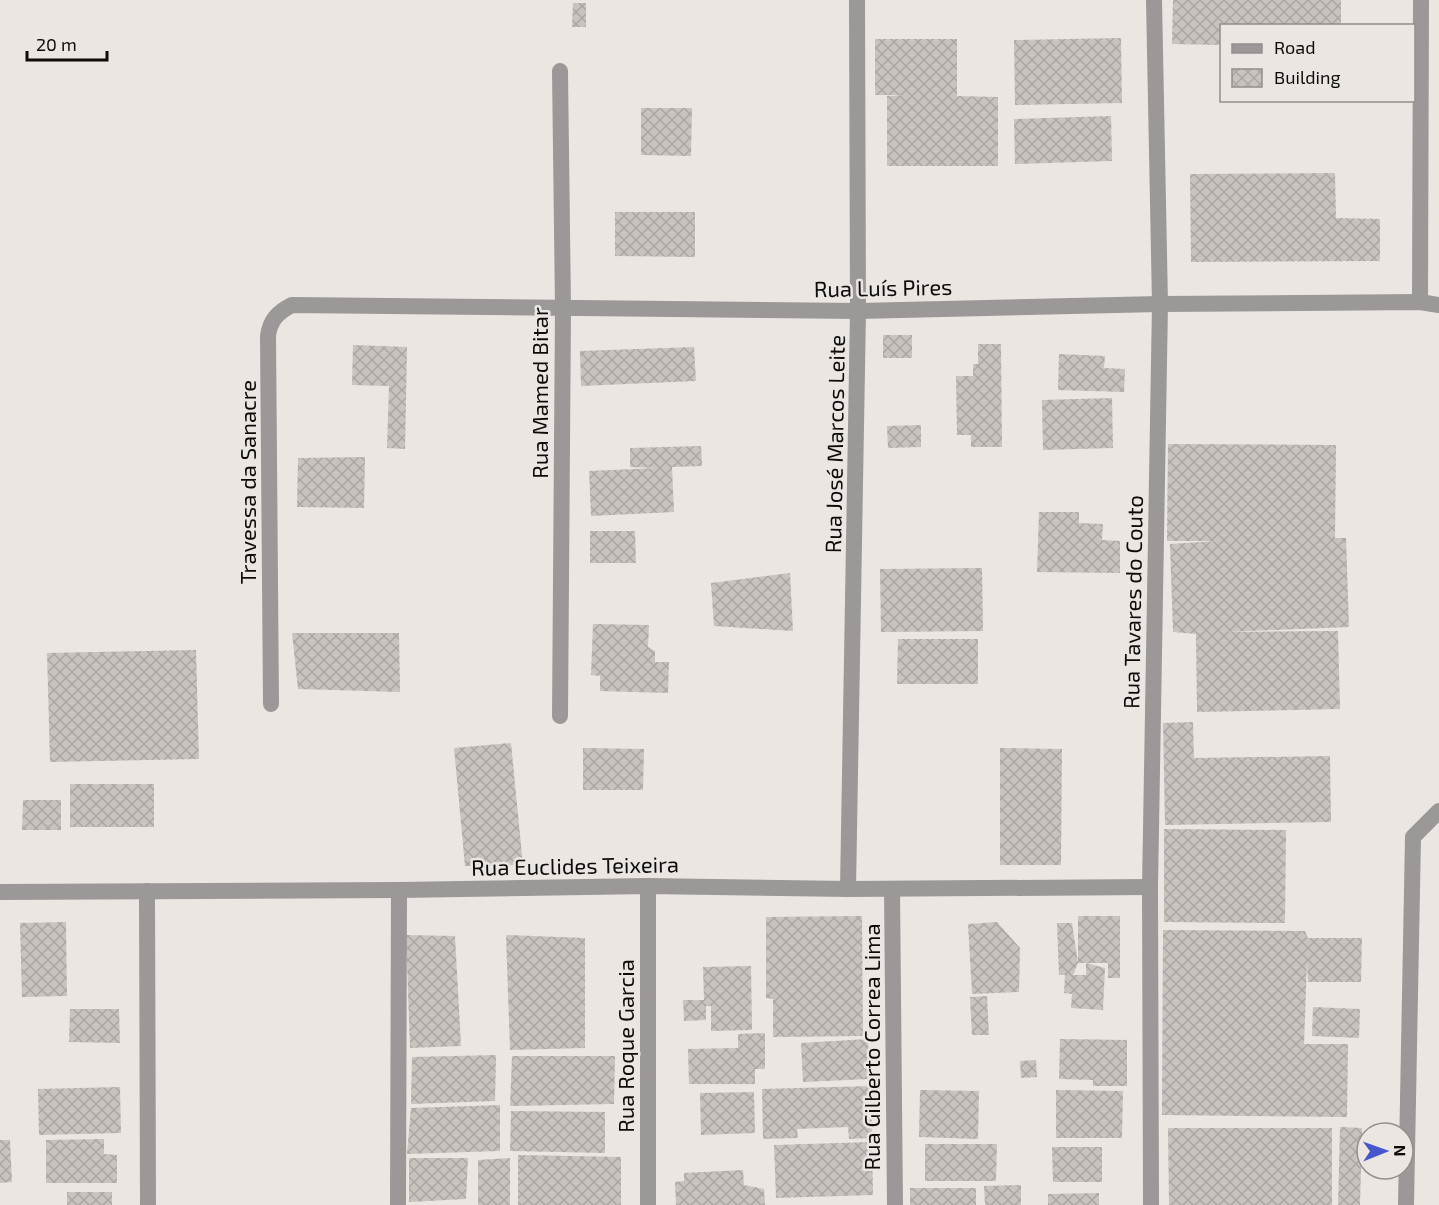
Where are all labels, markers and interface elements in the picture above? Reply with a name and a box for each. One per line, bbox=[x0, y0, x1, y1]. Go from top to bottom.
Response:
scale bar bbox=[27, 24, 106, 62]
legend bbox=[1220, 24, 1415, 102]
text: 20 m bbox=[36, 33, 77, 55]
text: Road bbox=[1274, 36, 1315, 58]
text: Building bbox=[1274, 66, 1341, 88]
street label: Rua Luís Pires bbox=[814, 273, 952, 301]
street label: Rua Mamed Bitar bbox=[526, 307, 552, 479]
street label: Rua José Marcos Leite bbox=[819, 335, 849, 553]
street label: Travessa da Sanacre bbox=[234, 380, 260, 584]
street label: Rua Tavares do Couto bbox=[1117, 495, 1147, 709]
street label: Rua Euclides Teixeira bbox=[471, 850, 679, 880]
street label: Rua Gilberto Correa Lima bbox=[858, 923, 884, 1171]
street label: Rua Roque Garcia bbox=[612, 959, 638, 1133]
north arrow bbox=[1355, 1121, 1415, 1181]
text: N bbox=[1391, 1145, 1410, 1157]

